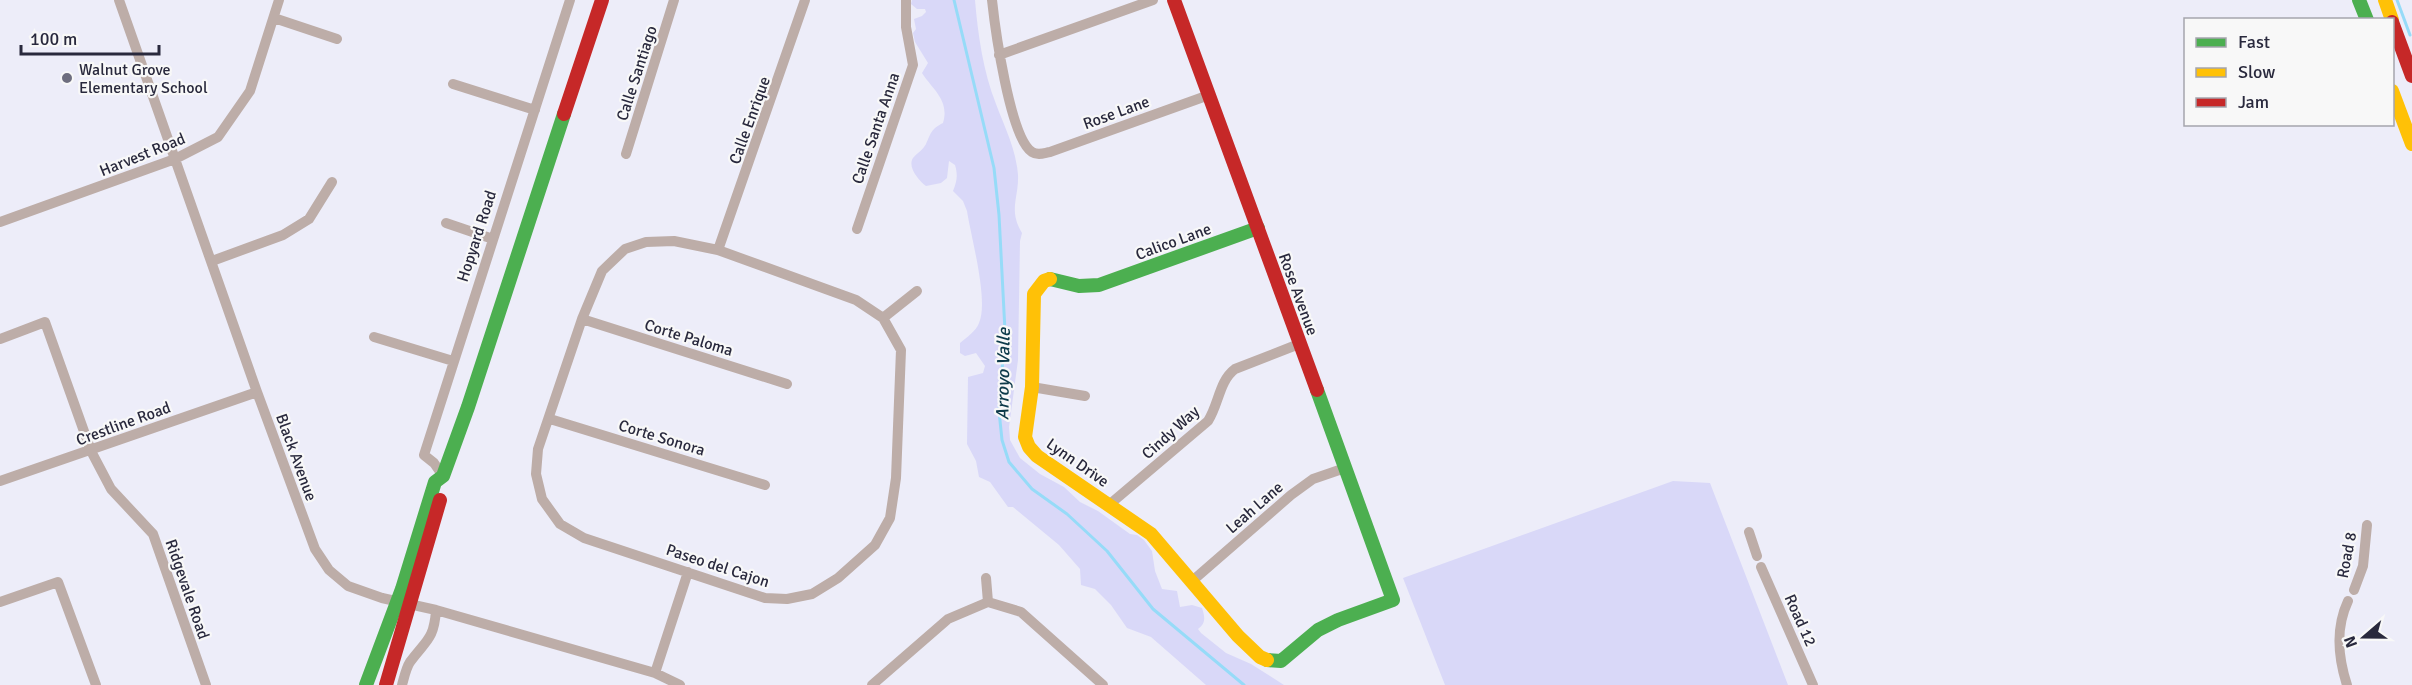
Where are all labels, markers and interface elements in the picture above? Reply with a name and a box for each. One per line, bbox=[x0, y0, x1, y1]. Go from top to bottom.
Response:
scale bar bbox=[21, 18, 159, 56]
legend bbox=[2184, 18, 2394, 126]
street label: Calle Santiago bbox=[612, 23, 662, 123]
text: 100 m bbox=[30, 28, 77, 50]
text: Fast bbox=[2238, 31, 2270, 53]
place label: Walnut Grove Elementary School bbox=[79, 60, 208, 98]
text: Slow bbox=[2238, 61, 2275, 83]
street label: Calle Santa Anna bbox=[848, 70, 904, 187]
marker: Walnut Grove Elementary School bbox=[60, 71, 74, 85]
street label: Calle Enrique bbox=[725, 74, 775, 167]
text: Jam bbox=[2238, 91, 2269, 113]
street label: Rose Lane bbox=[1080, 92, 1152, 134]
street label: Harvest Road bbox=[97, 129, 188, 181]
street label: Hopyard Road bbox=[453, 188, 501, 285]
street label: Calico Lane bbox=[1133, 219, 1214, 265]
street label: Rose Avenue bbox=[1274, 250, 1322, 338]
street label: Corte Paloma bbox=[642, 315, 735, 361]
water label: Arroyo Valle bbox=[991, 327, 1015, 420]
street label: Crestline Road bbox=[73, 398, 173, 450]
street label: Cindy Way bbox=[1138, 401, 1204, 464]
street label: Black Avenue bbox=[271, 411, 321, 504]
street label: Corte Sonora bbox=[616, 415, 707, 461]
street label: Lynn Drive bbox=[1042, 434, 1113, 492]
street label: Leah Lane bbox=[1222, 477, 1287, 538]
street label: Road 8 bbox=[2333, 531, 2361, 580]
street label: Ridgevale Road bbox=[161, 537, 214, 642]
street label: Paseo del Cajon bbox=[663, 540, 772, 592]
street label: Road 12 bbox=[1780, 591, 1820, 650]
north arrow bbox=[2334, 607, 2394, 667]
text: N bbox=[2340, 633, 2362, 650]

